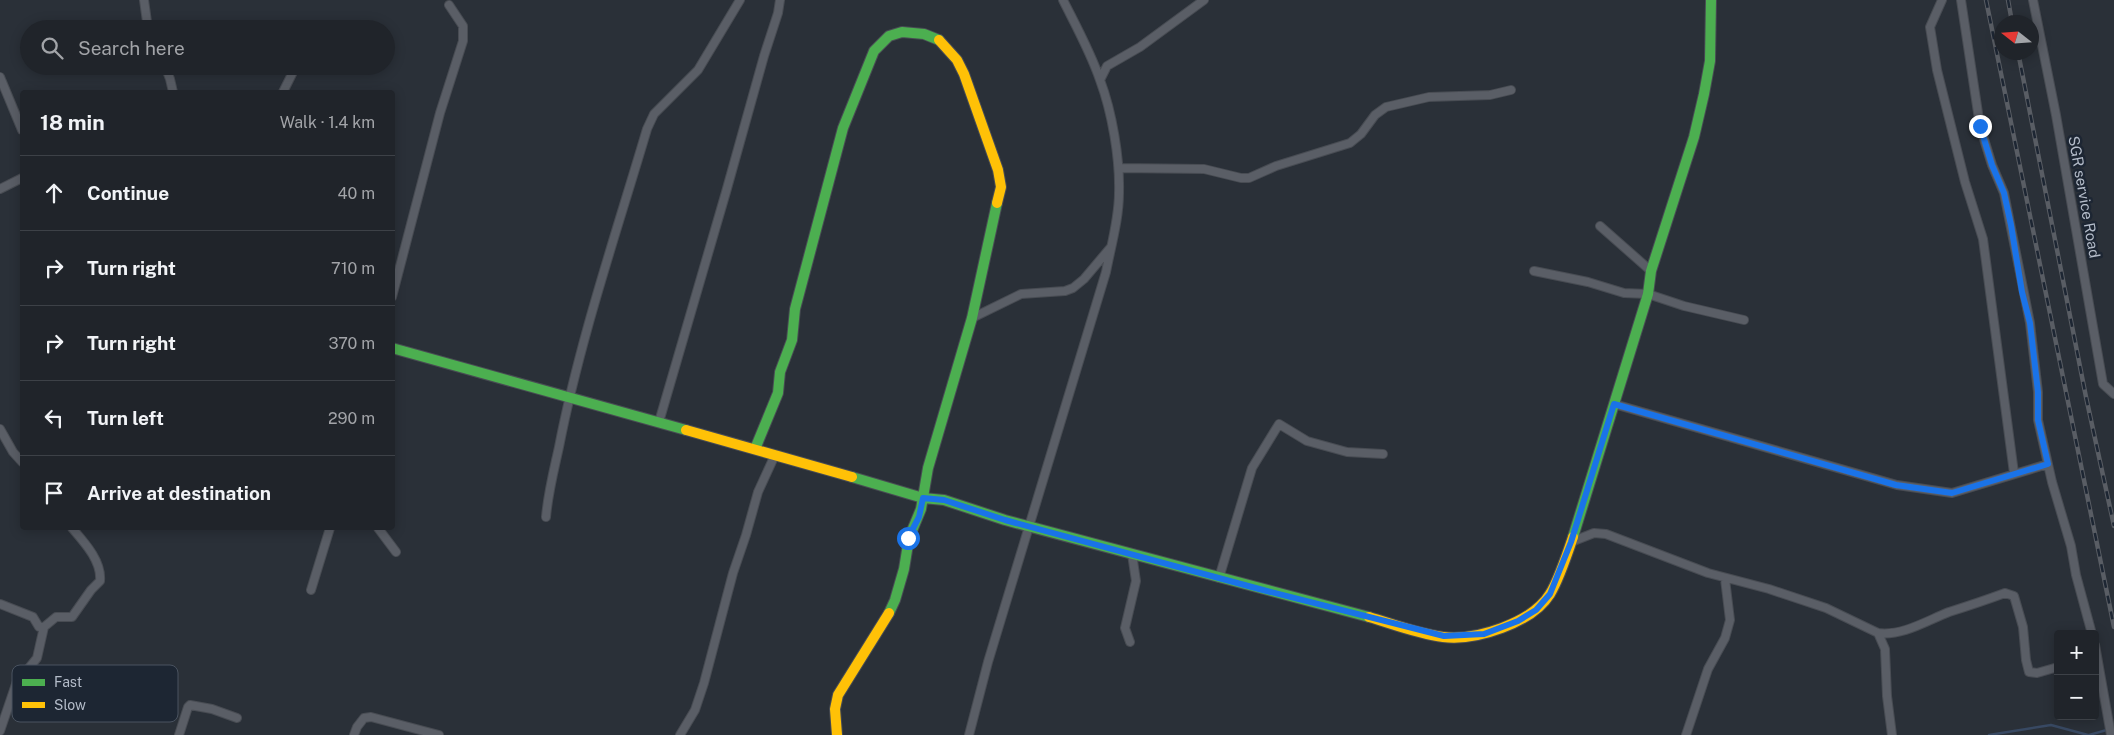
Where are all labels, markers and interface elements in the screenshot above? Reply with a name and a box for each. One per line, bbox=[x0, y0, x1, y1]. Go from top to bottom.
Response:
north arrow bbox=[1994, 15, 2039, 60]
search box bbox=[20, 20, 395, 75]
icon: search bbox=[38, 34, 66, 62]
text: Search here bbox=[78, 37, 185, 59]
text: 18 min bbox=[40, 110, 105, 135]
text: Walk · 1.4 km bbox=[280, 113, 375, 132]
route end bbox=[1969, 115, 1992, 138]
street label: SGR service Road bbox=[2065, 135, 2104, 259]
icon: ahead bbox=[40, 179, 68, 207]
text: Continue bbox=[87, 182, 169, 204]
text: 40 m bbox=[337, 184, 375, 203]
icon: right bbox=[40, 254, 68, 282]
text: Turn right bbox=[87, 257, 176, 279]
text: 710 m bbox=[331, 259, 375, 278]
icon: right bbox=[40, 329, 68, 357]
text: Turn right bbox=[87, 332, 176, 354]
text: 370 m bbox=[328, 334, 375, 353]
icon: left bbox=[40, 404, 68, 432]
text: Turn left bbox=[87, 407, 164, 429]
text: 290 m bbox=[328, 409, 375, 428]
icon: arrive bbox=[40, 479, 68, 507]
text: Arrive at destination bbox=[87, 482, 271, 504]
route start bbox=[897, 527, 920, 550]
map controls bbox=[2054, 630, 2099, 720]
button: + bbox=[2054, 630, 2099, 675]
legend bbox=[12, 665, 178, 722]
text: Fast bbox=[54, 674, 82, 690]
button: − bbox=[2054, 675, 2099, 720]
text: Slow bbox=[54, 697, 86, 713]

